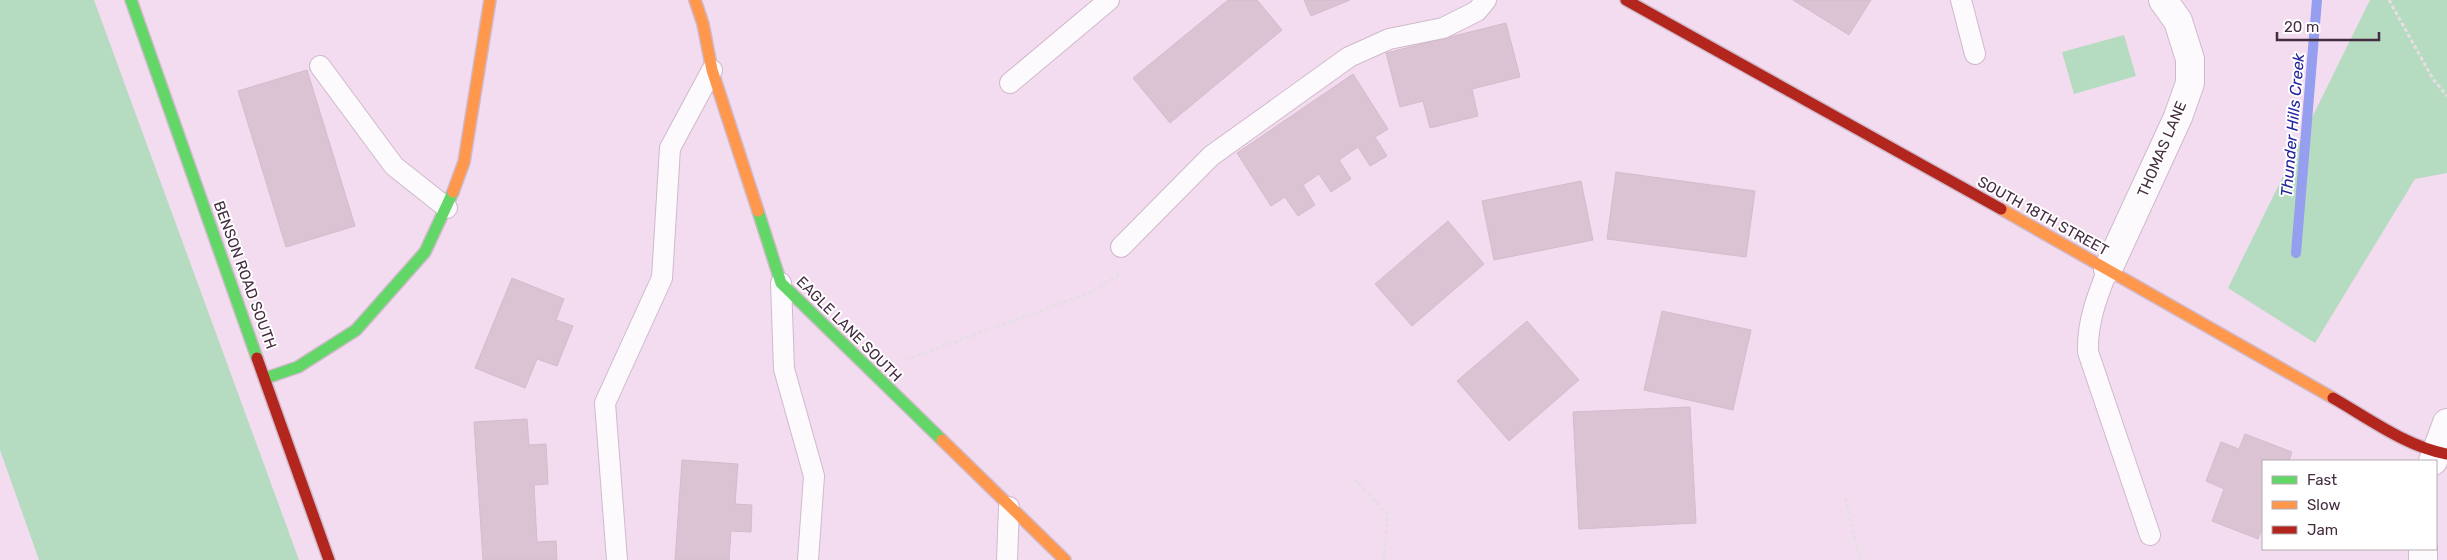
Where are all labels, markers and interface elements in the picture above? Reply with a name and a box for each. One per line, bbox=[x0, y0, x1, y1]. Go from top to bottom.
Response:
scale bar bbox=[2277, 10, 2380, 42]
text: 20 m bbox=[2284, 18, 2319, 36]
water label: Thunder Hills Creek bbox=[2277, 52, 2308, 198]
street label: THOMAS LANE bbox=[2134, 98, 2190, 200]
street label: SOUTH 18TH STREET bbox=[1974, 173, 2112, 260]
street label: BENSON ROAD SOUTH bbox=[210, 198, 280, 352]
street label: EAGLE LANE SOUTH bbox=[793, 273, 905, 385]
legend bbox=[2262, 460, 2437, 550]
text: Fast bbox=[2307, 471, 2337, 489]
text: Slow bbox=[2307, 496, 2340, 514]
text: Jam bbox=[2307, 521, 2338, 539]

